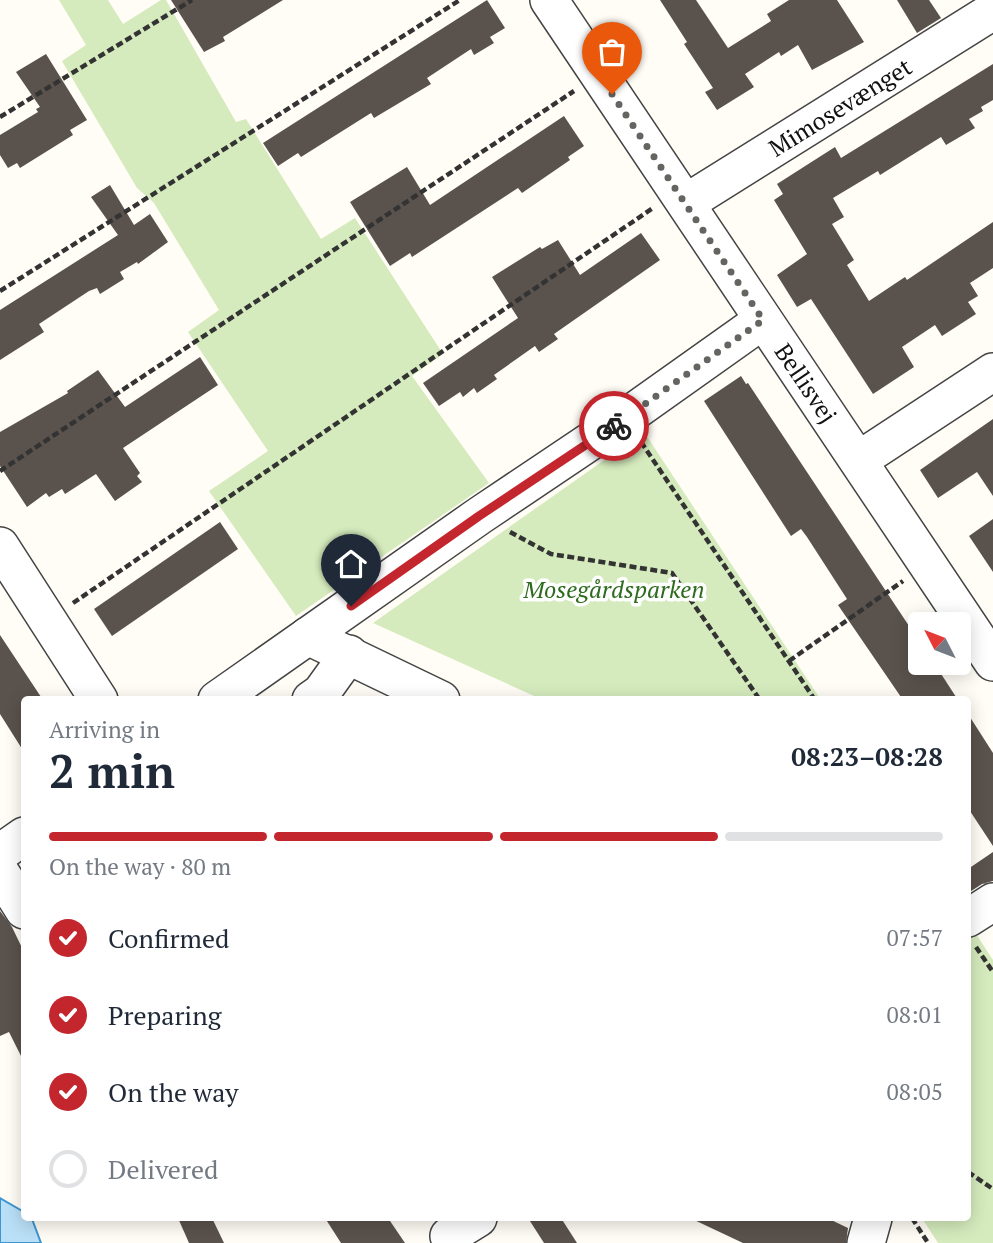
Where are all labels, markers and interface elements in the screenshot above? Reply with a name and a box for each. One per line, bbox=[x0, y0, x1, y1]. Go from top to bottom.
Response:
pin bbox=[582, 22, 642, 94]
icon: bag bbox=[593, 33, 631, 71]
street label: Mimosevænget bbox=[763, 50, 918, 164]
street label: Bellisvej bbox=[768, 337, 844, 429]
courier bbox=[579, 391, 649, 461]
icon: bike bbox=[595, 407, 633, 445]
pin bbox=[321, 534, 381, 606]
icon: home bbox=[332, 545, 370, 583]
park label: Mosegårdsparken bbox=[523, 573, 704, 605]
north arrow bbox=[908, 612, 971, 676]
map controls bbox=[908, 612, 971, 675]
text: Arriving in bbox=[49, 714, 160, 745]
text: 08:23–08:28 bbox=[791, 739, 943, 773]
text: 2 min bbox=[49, 740, 175, 801]
text: On the way · 80 m bbox=[49, 851, 231, 882]
icon: check bbox=[49, 919, 87, 957]
text: Confirmed bbox=[108, 921, 229, 955]
text: 07:57 bbox=[886, 922, 943, 953]
icon: check bbox=[49, 996, 87, 1034]
text: Preparing bbox=[108, 998, 221, 1032]
text: 08:01 bbox=[886, 999, 943, 1030]
icon: check bbox=[49, 1073, 87, 1111]
text: On the way bbox=[108, 1075, 239, 1109]
text: 08:05 bbox=[886, 1076, 943, 1107]
text: Delivered bbox=[108, 1152, 218, 1186]

